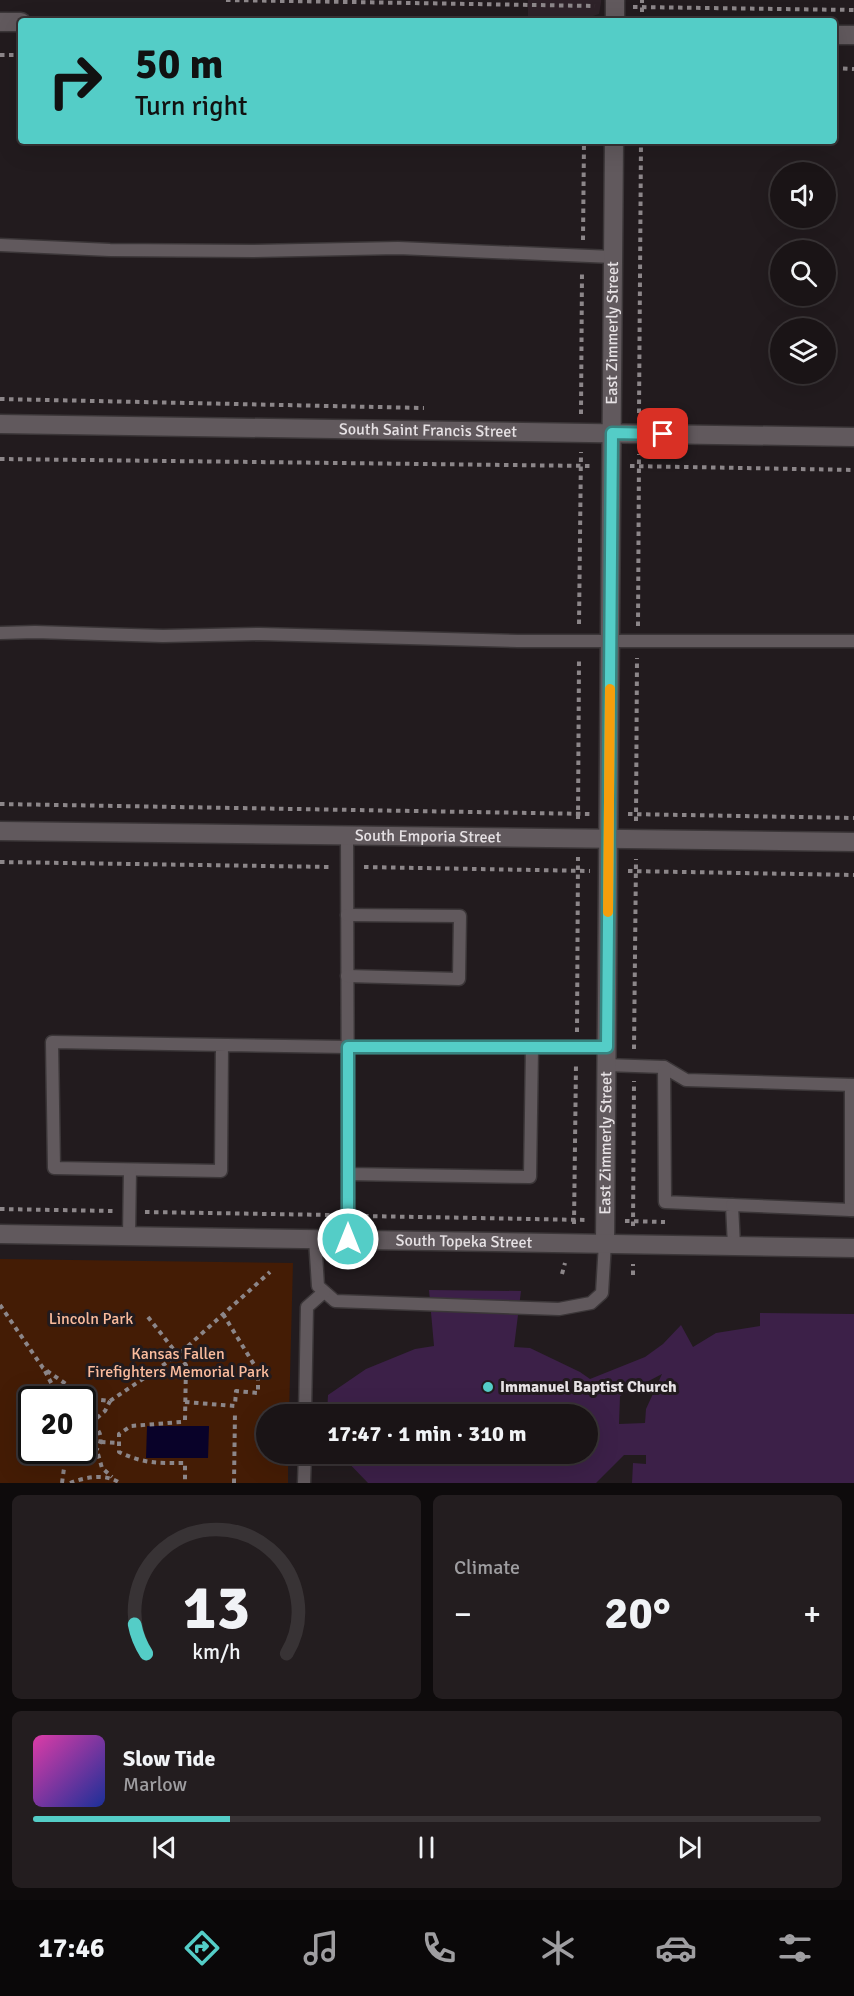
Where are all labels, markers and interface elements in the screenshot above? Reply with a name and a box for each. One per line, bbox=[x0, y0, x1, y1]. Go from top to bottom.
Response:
text: 50 m bbox=[135, 39, 224, 90]
icon: right bbox=[36, 42, 114, 120]
text: Turn right bbox=[135, 90, 248, 123]
map controls bbox=[770, 162, 836, 384]
button: sound bbox=[770, 162, 836, 228]
button: search bbox=[770, 240, 836, 306]
street label: East Zimmerly Street bbox=[602, 261, 623, 405]
button: layers bbox=[770, 318, 836, 384]
pin bbox=[637, 408, 688, 459]
icon: arrive bbox=[646, 417, 679, 450]
street label: South Saint Francis Street bbox=[339, 419, 518, 442]
street label: South Emporia Street bbox=[355, 826, 502, 847]
street label: East Zimmerly Street bbox=[595, 1071, 616, 1215]
position arrow bbox=[316, 1207, 380, 1271]
street label: South Topeka Street bbox=[395, 1230, 533, 1253]
park label: Lincoln Park bbox=[49, 1309, 133, 1329]
park label: Kansas Fallen Firefighters Memorial Park bbox=[87, 1344, 269, 1382]
place label: Immanuel Baptist Church bbox=[500, 1377, 677, 1397]
marker: Immanuel Baptist Church bbox=[481, 1380, 495, 1394]
speed limit sign: 20 bbox=[18, 1386, 96, 1464]
text: 17:47 · 1 min · 310 m bbox=[327, 1420, 527, 1447]
text: Climate bbox=[454, 1555, 520, 1580]
text: 13 bbox=[183, 1569, 250, 1646]
text: 20° bbox=[604, 1586, 671, 1641]
text: − bbox=[454, 1594, 472, 1635]
text: + bbox=[803, 1594, 821, 1635]
text: km/h bbox=[192, 1639, 241, 1665]
text: Slow Tide bbox=[123, 1745, 215, 1772]
text: Marlow bbox=[123, 1772, 187, 1797]
icon: previous bbox=[148, 1831, 181, 1864]
icon: pause bbox=[410, 1831, 443, 1864]
icon: next bbox=[673, 1831, 706, 1864]
icon: directions bbox=[181, 1927, 223, 1969]
icon: music bbox=[300, 1927, 342, 1969]
icon: phone bbox=[418, 1927, 460, 1969]
icon: climate bbox=[537, 1927, 579, 1969]
icon: car bbox=[655, 1927, 697, 1969]
icon: filters bbox=[774, 1927, 816, 1969]
text: 17:46 bbox=[38, 1932, 105, 1965]

